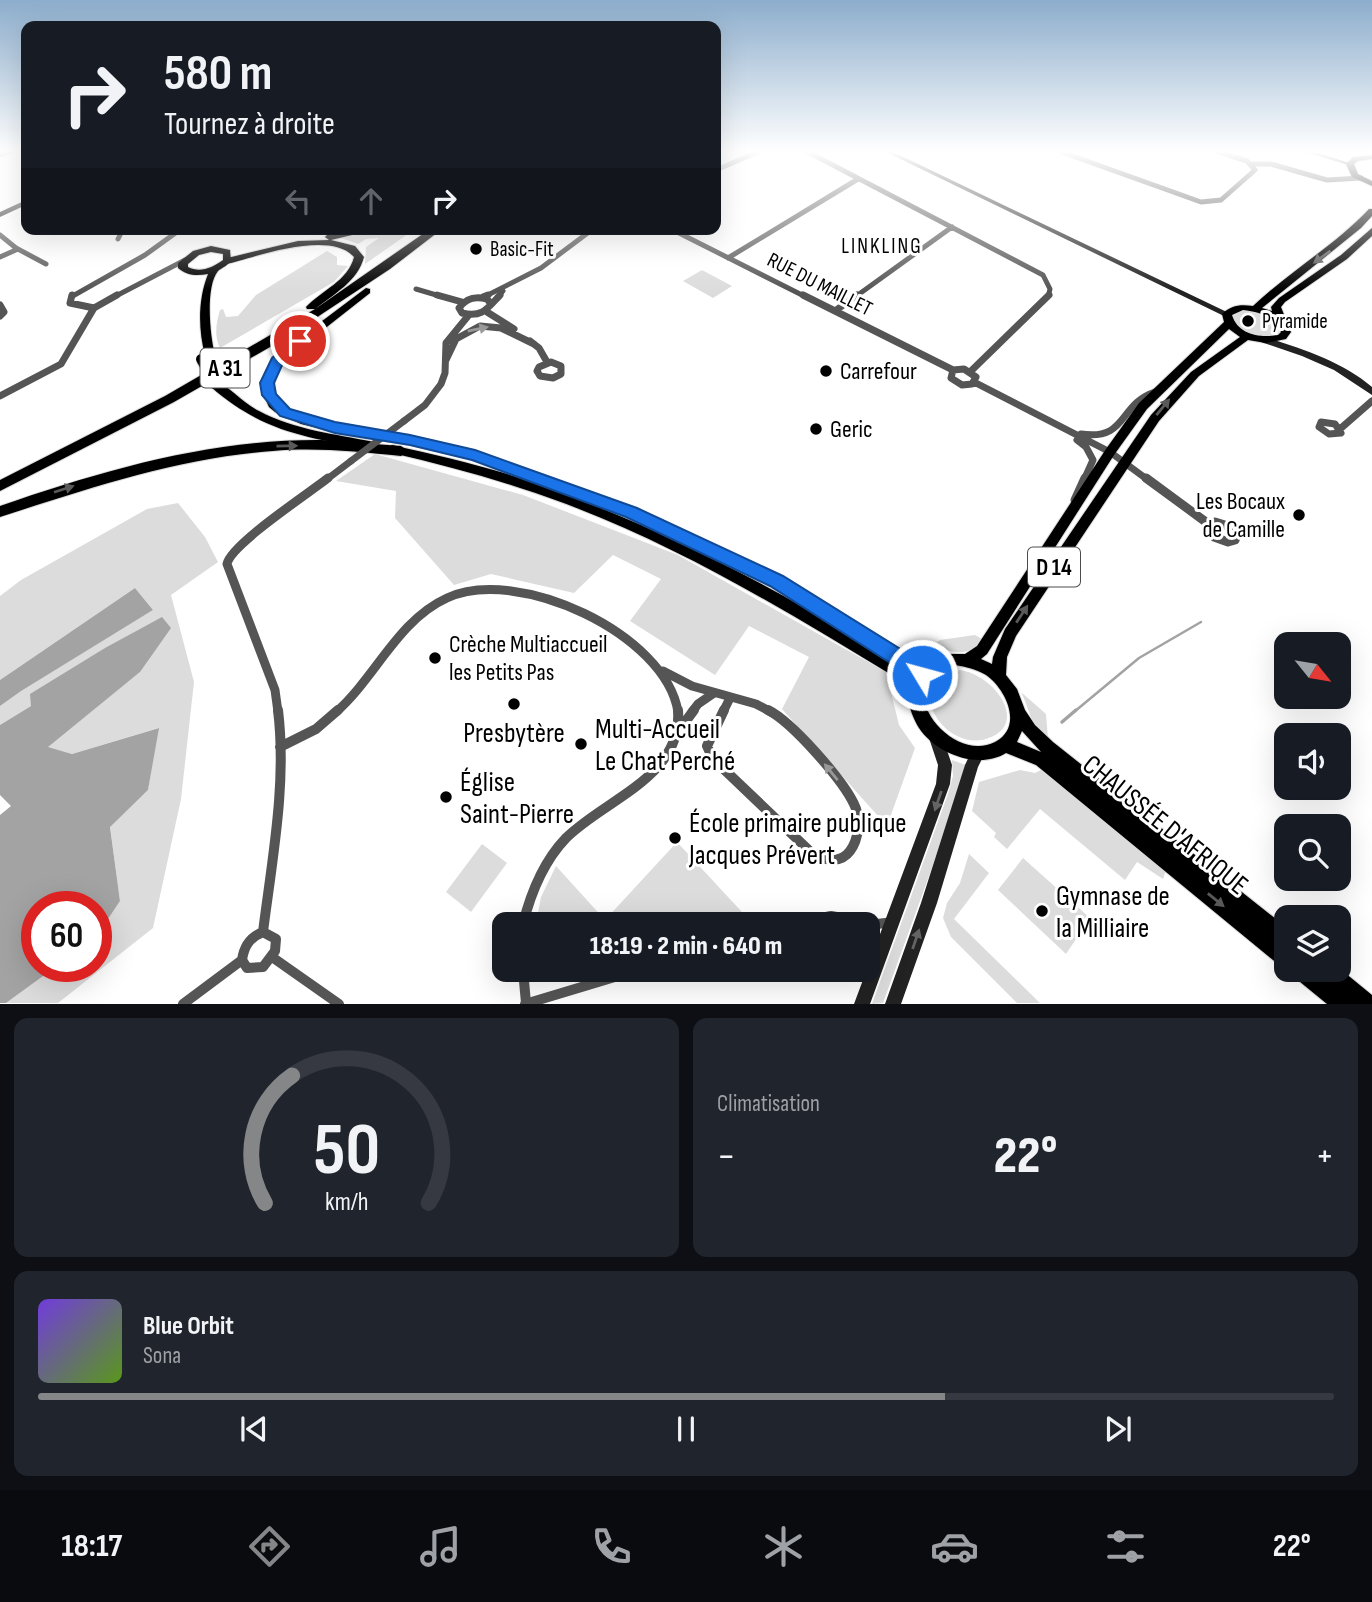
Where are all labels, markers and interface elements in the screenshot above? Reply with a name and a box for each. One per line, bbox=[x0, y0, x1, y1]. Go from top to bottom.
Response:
text: 580 m bbox=[164, 45, 272, 104]
icon: right bbox=[49, 49, 140, 140]
text: Tournez à droite bbox=[164, 105, 335, 144]
icon: left bbox=[279, 182, 317, 220]
icon: ahead bbox=[352, 182, 390, 220]
icon: right bbox=[425, 182, 463, 220]
district label: LINKLING bbox=[841, 234, 923, 259]
place label: Basic-Fit bbox=[490, 237, 554, 262]
marker: Basic-Fit bbox=[468, 241, 484, 257]
street label: RUE DU MAILLET bbox=[763, 247, 877, 322]
one-way arrow bbox=[1313, 250, 1331, 264]
place label: Pyramide bbox=[1262, 309, 1328, 334]
pin bbox=[270, 311, 330, 371]
marker: Pyramide bbox=[1240, 313, 1256, 329]
icon: arrive bbox=[281, 322, 319, 360]
one-way arrow bbox=[467, 323, 489, 334]
road number: A 31 bbox=[201, 348, 250, 388]
place label: Carrefour bbox=[840, 357, 917, 386]
marker: Carrefour bbox=[818, 363, 834, 379]
one-way arrow bbox=[1155, 399, 1170, 416]
place label: Geric bbox=[830, 415, 873, 444]
marker: Geric bbox=[808, 421, 824, 437]
one-way arrow bbox=[276, 440, 298, 452]
one-way arrow bbox=[54, 483, 75, 494]
place label: Les Bocaux de Camille bbox=[1196, 487, 1285, 544]
marker: Les Bocaux de Camille bbox=[1291, 507, 1307, 523]
road number: D 14 bbox=[1028, 548, 1080, 586]
one-way arrow bbox=[1015, 605, 1028, 624]
place label: Crèche Multiaccueil les Petits Pas bbox=[449, 630, 608, 687]
north arrow bbox=[1274, 632, 1351, 709]
map controls bbox=[1274, 632, 1351, 982]
position arrow bbox=[885, 638, 959, 712]
marker: Crèche Multiaccueil les Petits Pas bbox=[427, 650, 443, 666]
marker: Presbytère bbox=[506, 696, 522, 712]
place label: Multi-Accueil Le Chat Perché bbox=[595, 713, 735, 778]
place label: Presbytère bbox=[463, 717, 565, 750]
button: sound bbox=[1274, 723, 1351, 800]
marker: Multi-Accueil Le Chat Perché bbox=[573, 736, 589, 752]
street label: CHAUSSÉE D'AFRIQUE bbox=[1076, 748, 1255, 902]
one-way arrow bbox=[824, 763, 839, 780]
place label: Église Saint-Pierre bbox=[460, 766, 574, 831]
marker: Église Saint-Pierre bbox=[438, 789, 454, 805]
one-way arrow bbox=[932, 790, 943, 811]
place label: École primaire publique Jacques Prévert bbox=[688, 807, 907, 872]
button: search bbox=[1274, 814, 1351, 891]
marker: École primaire publique Jacques Prévert bbox=[667, 830, 683, 846]
place label: Gymnase de la Milliaire bbox=[1056, 880, 1170, 945]
speed limit sign: 60 bbox=[21, 891, 112, 982]
one-way arrow bbox=[1208, 892, 1225, 907]
marker: Gymnase de la Milliaire bbox=[1034, 903, 1050, 919]
button: layers bbox=[1274, 905, 1351, 982]
one-way arrow bbox=[911, 929, 922, 950]
text: 18:19 · 2 min · 640 m bbox=[590, 931, 782, 962]
text: Climatisation bbox=[717, 1090, 820, 1118]
text: 50 bbox=[313, 1108, 380, 1196]
text: 22° bbox=[994, 1125, 1057, 1188]
text: − bbox=[717, 1134, 736, 1179]
text: + bbox=[1315, 1134, 1334, 1179]
text: km/h bbox=[325, 1187, 368, 1218]
text: Blue Orbit bbox=[143, 1311, 234, 1342]
text: Sona bbox=[143, 1342, 181, 1370]
icon: previous bbox=[235, 1410, 273, 1448]
icon: pause bbox=[667, 1410, 705, 1448]
icon: next bbox=[1099, 1410, 1137, 1448]
icon: directions bbox=[245, 1522, 294, 1571]
icon: music bbox=[416, 1522, 465, 1571]
icon: phone bbox=[587, 1522, 636, 1571]
icon: climate bbox=[759, 1522, 808, 1571]
icon: car bbox=[930, 1522, 979, 1571]
icon: filters bbox=[1101, 1522, 1150, 1571]
text: 18:17 bbox=[61, 1527, 122, 1566]
text: 22° bbox=[1273, 1527, 1311, 1566]

